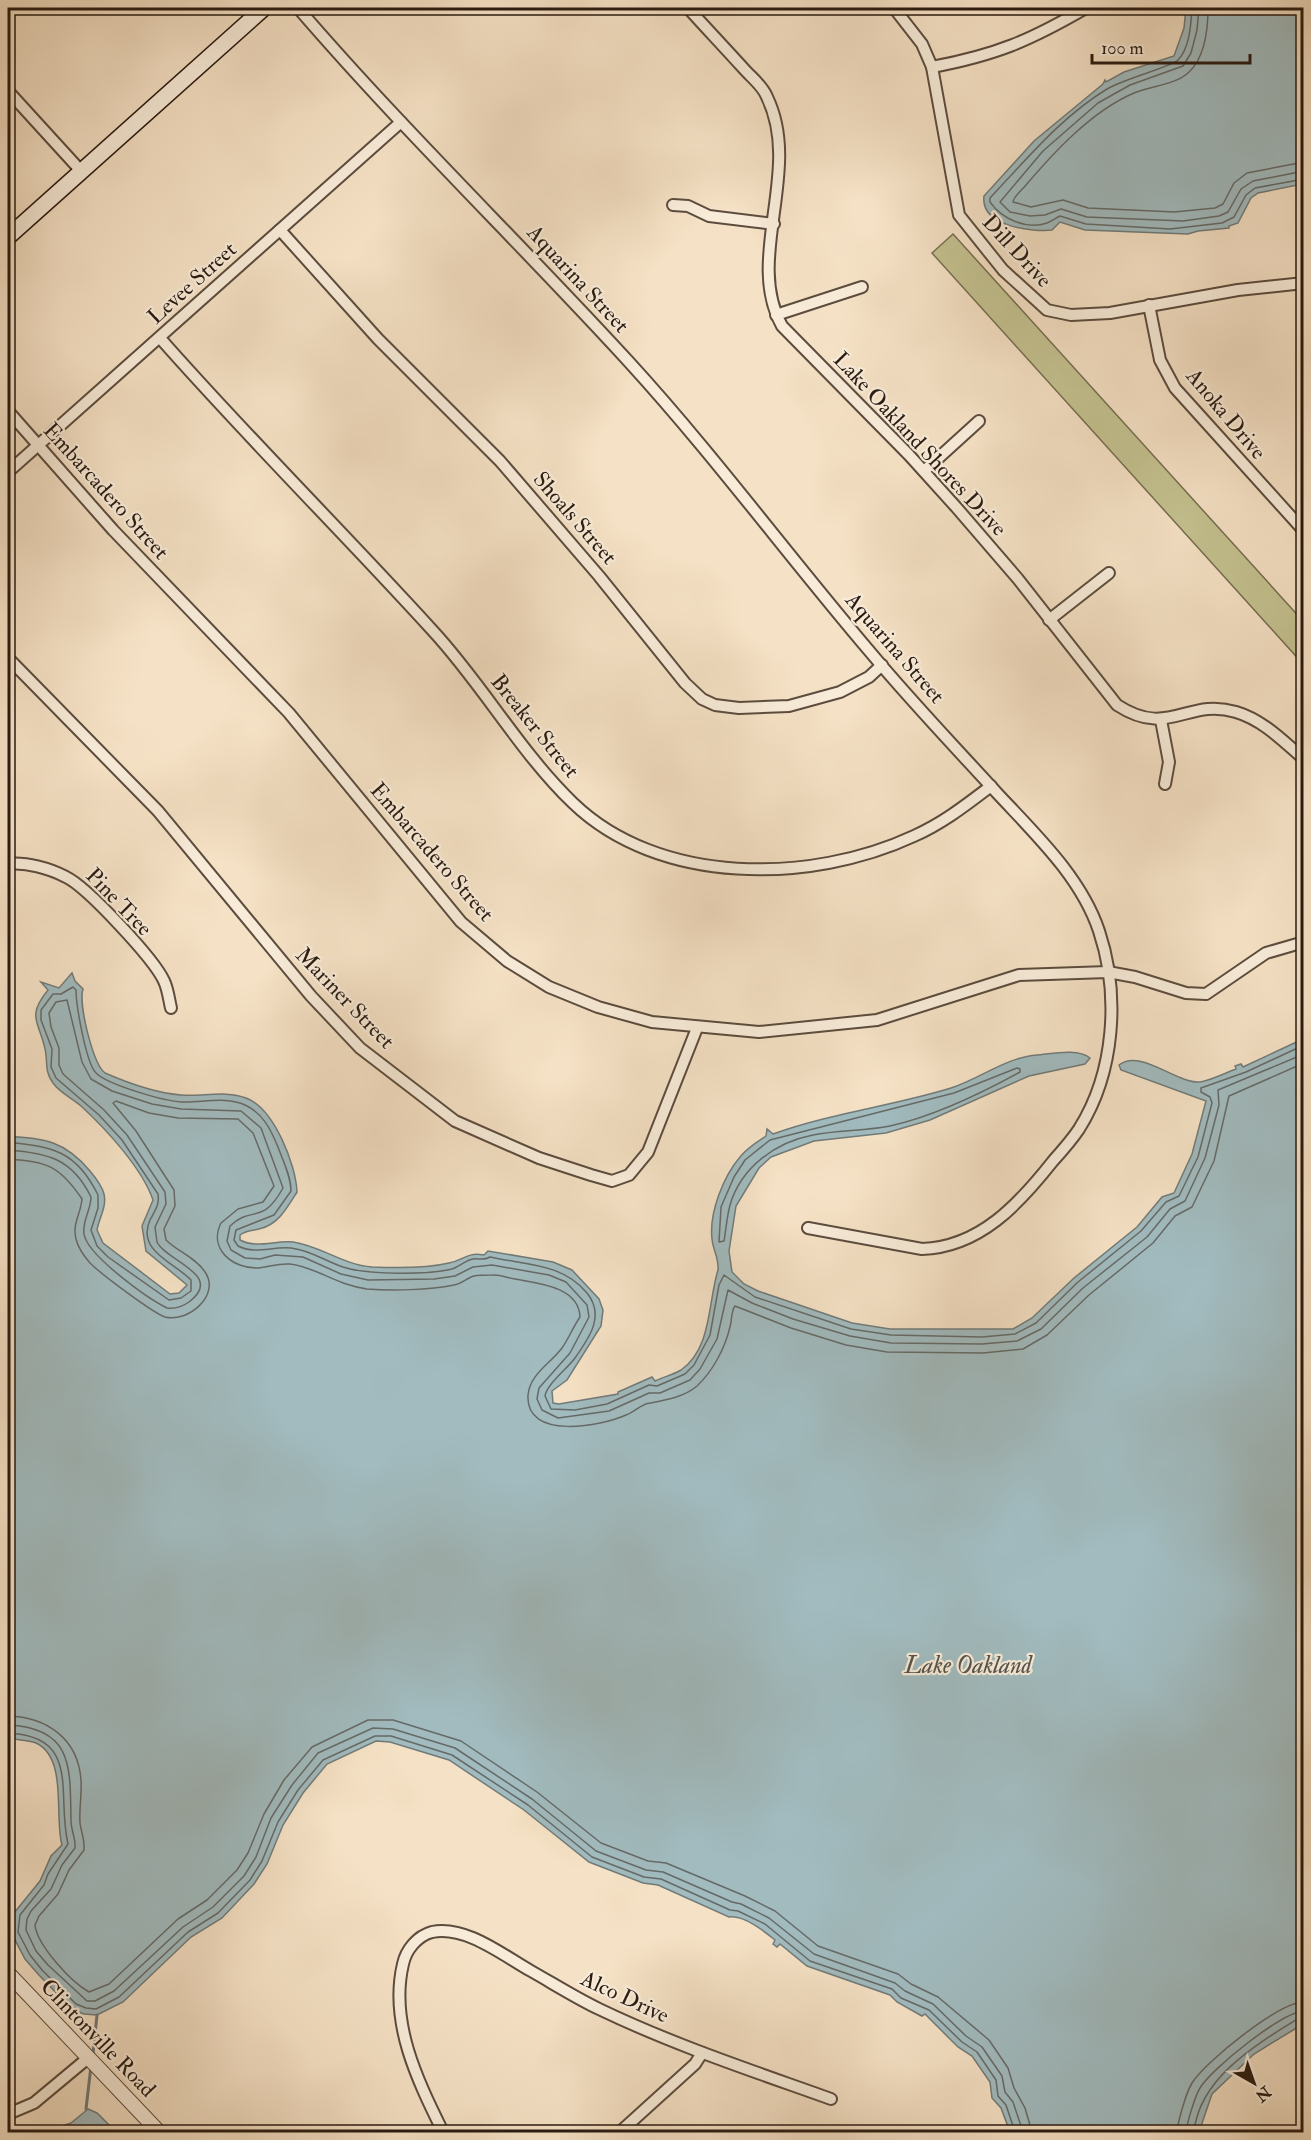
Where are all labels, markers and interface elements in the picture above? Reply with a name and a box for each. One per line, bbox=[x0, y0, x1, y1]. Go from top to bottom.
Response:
scale bar bbox=[1092, 27, 1250, 65]
text: 100 m bbox=[1101, 37, 1144, 60]
street label: Dill Drive bbox=[976, 209, 1058, 293]
street label: Aquarina Street bbox=[520, 218, 635, 339]
street label: Levee Street bbox=[142, 236, 242, 330]
street label: Lake Oakland Shores Drive bbox=[827, 346, 1013, 542]
street label: Anoka Drive bbox=[1179, 362, 1272, 465]
street label: Embarcadero Street bbox=[37, 417, 175, 565]
street label: Shoals Street bbox=[527, 466, 623, 570]
street label: Aquarina Street bbox=[839, 586, 951, 709]
street label: Breaker Street bbox=[484, 668, 586, 784]
street label: Embarcadero Street bbox=[364, 777, 500, 927]
street label: Pine Tree bbox=[80, 862, 158, 942]
street label: Mariner Street bbox=[290, 941, 400, 1055]
water label: Lake Oakland bbox=[903, 1650, 1034, 1681]
street label: Alco Drive bbox=[576, 1964, 673, 2030]
street label: Clintonville Road bbox=[34, 1973, 162, 2103]
north arrow bbox=[1224, 2053, 1284, 2113]
text: N bbox=[1251, 2081, 1276, 2106]

